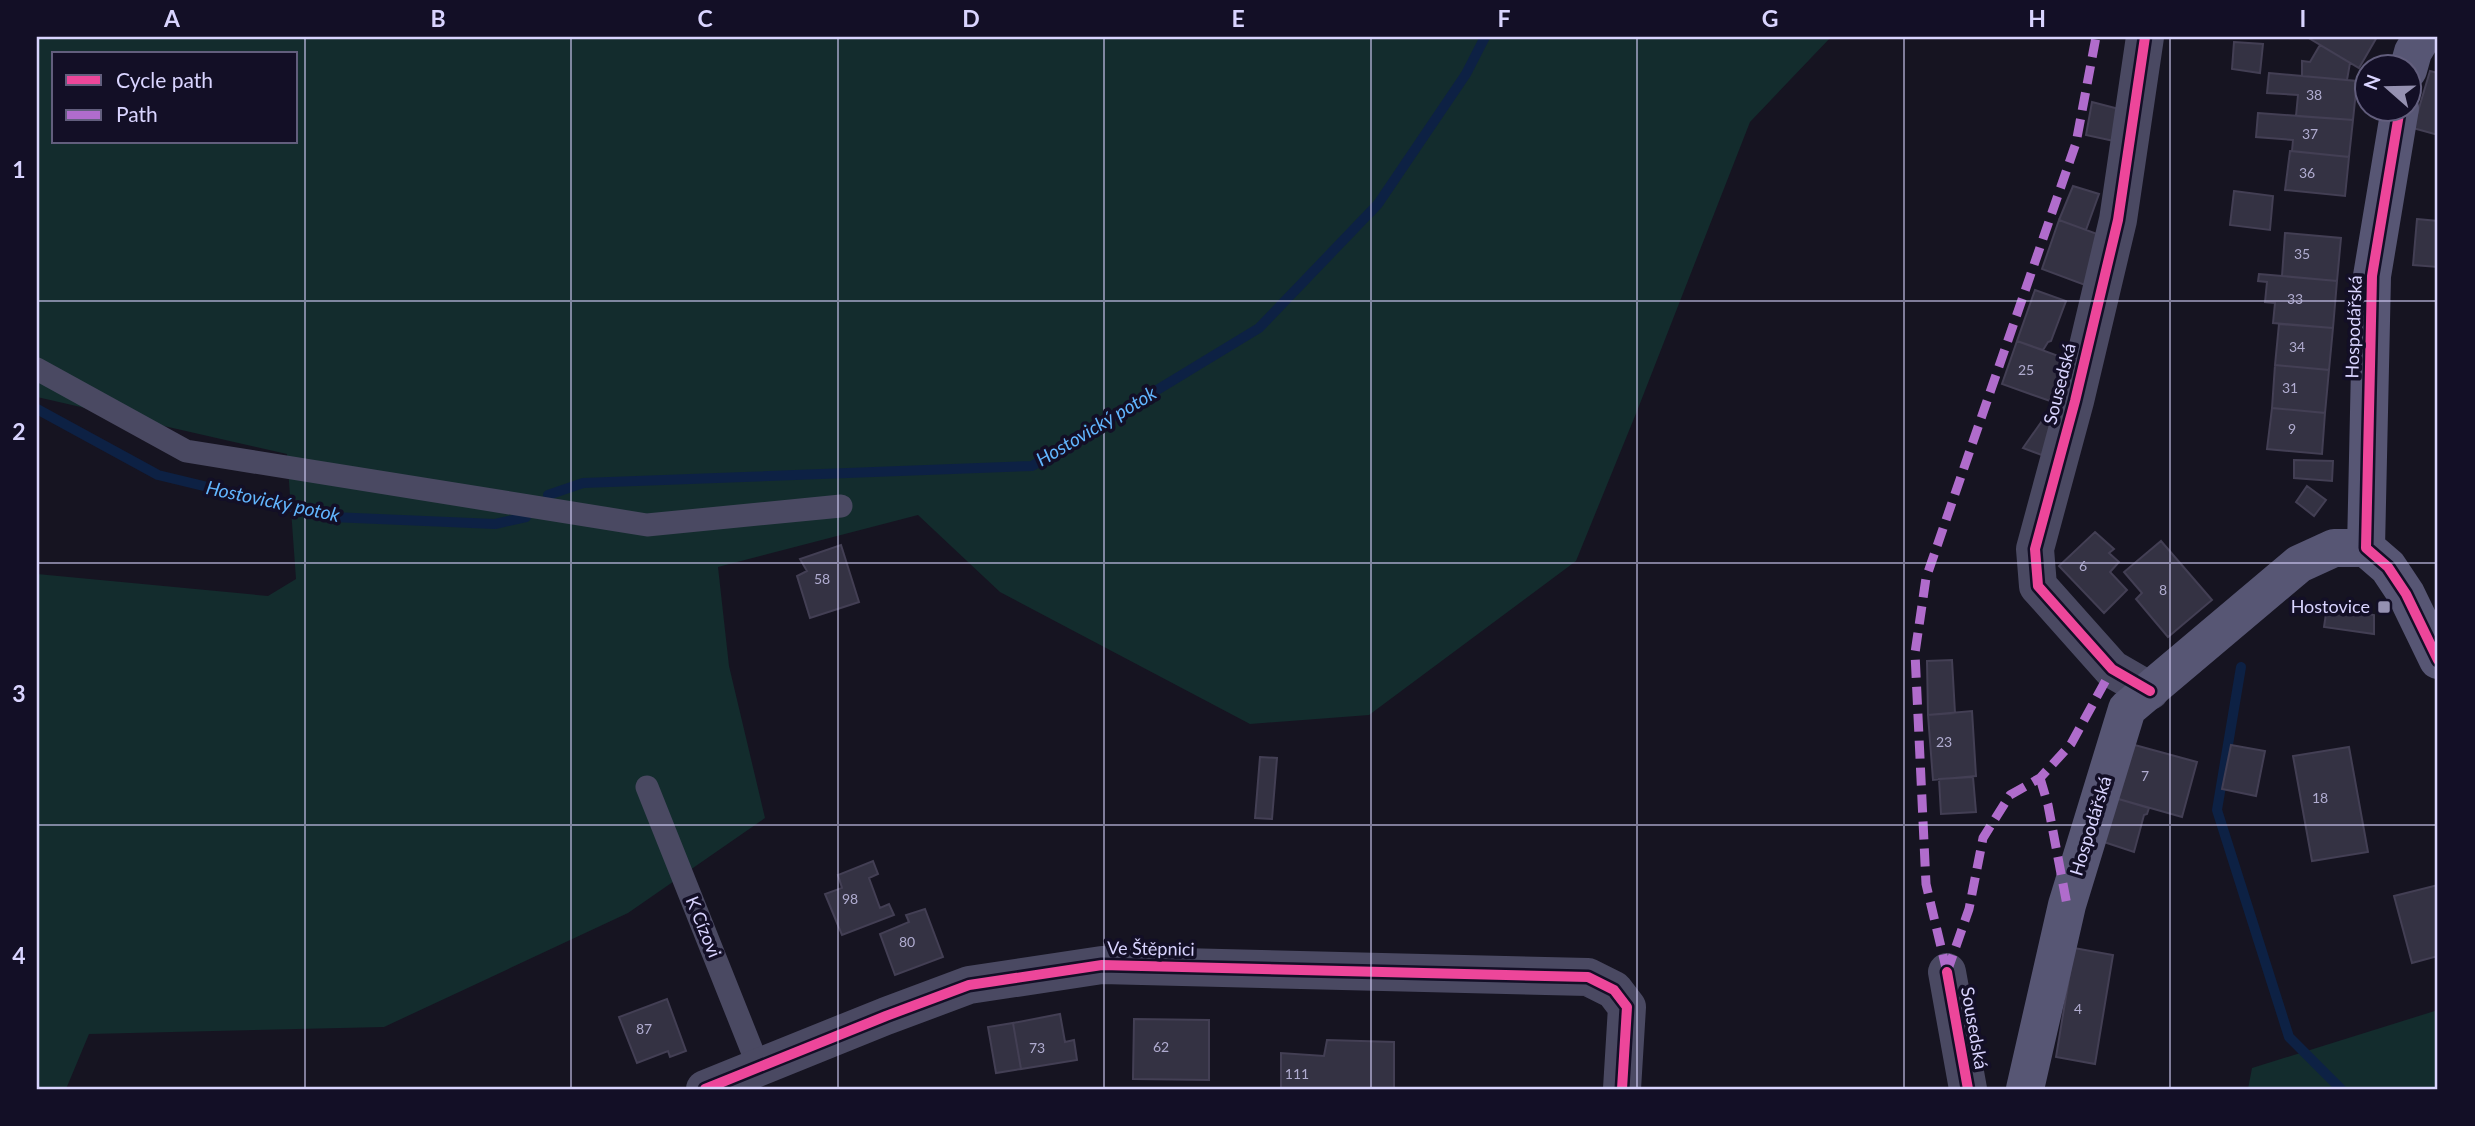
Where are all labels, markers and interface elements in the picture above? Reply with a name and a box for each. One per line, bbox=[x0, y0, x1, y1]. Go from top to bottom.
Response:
text: A bbox=[163, 4, 181, 32]
text: B bbox=[430, 4, 446, 32]
text: C bbox=[697, 4, 713, 32]
text: D bbox=[962, 4, 980, 32]
text: E bbox=[1231, 4, 1245, 32]
text: F bbox=[1497, 4, 1511, 32]
text: G bbox=[1762, 4, 1778, 32]
text: H bbox=[2028, 4, 2046, 32]
text: I bbox=[2300, 4, 2306, 32]
legend bbox=[52, 52, 298, 144]
north arrow bbox=[2352, 52, 2422, 122]
text: Cycle path bbox=[116, 67, 213, 92]
text: N bbox=[2358, 71, 2385, 93]
house number: 38 bbox=[2306, 86, 2322, 103]
text: Path bbox=[116, 101, 158, 126]
house number: 37 bbox=[2302, 125, 2318, 142]
text: 1 bbox=[12, 155, 26, 183]
house number: 36 bbox=[2299, 164, 2315, 181]
house number: 35 bbox=[2294, 245, 2310, 262]
street label: Hospodářská bbox=[2340, 275, 2366, 379]
house number: 33 bbox=[2287, 290, 2303, 307]
house number: 34 bbox=[2289, 338, 2305, 355]
street label: Sousedská bbox=[2038, 341, 2080, 427]
house number: 25 bbox=[2018, 361, 2034, 378]
house number: 31 bbox=[2282, 379, 2298, 396]
water label: Hostovický potok bbox=[1031, 380, 1161, 470]
text: 2 bbox=[12, 417, 26, 445]
house number: 9 bbox=[2288, 420, 2296, 437]
water label: Hostovický potok bbox=[204, 475, 343, 526]
house number: 6 bbox=[2079, 557, 2087, 574]
house number: 58 bbox=[814, 570, 830, 587]
house number: 8 bbox=[2159, 581, 2167, 598]
place label: Hostovice bbox=[2291, 595, 2370, 617]
marker: Hostovice bbox=[2376, 599, 2392, 615]
text: 3 bbox=[12, 679, 26, 707]
house number: 23 bbox=[1936, 733, 1952, 750]
house number: 7 bbox=[2141, 767, 2149, 784]
street label: Hospodářská bbox=[2064, 773, 2116, 878]
house number: 18 bbox=[2312, 789, 2328, 806]
house number: 98 bbox=[842, 890, 858, 907]
street label: K Cízovi bbox=[682, 893, 726, 961]
house number: 80 bbox=[899, 933, 915, 950]
street label: Ve Štěpnici bbox=[1107, 936, 1195, 960]
text: 4 bbox=[12, 941, 26, 969]
street label: Sousedská bbox=[1957, 985, 1993, 1071]
house number: 4 bbox=[2074, 1000, 2082, 1017]
house number: 87 bbox=[636, 1020, 652, 1037]
house number: 62 bbox=[1153, 1038, 1169, 1055]
house number: 73 bbox=[1029, 1039, 1045, 1056]
house number: 111 bbox=[1285, 1065, 1309, 1082]

